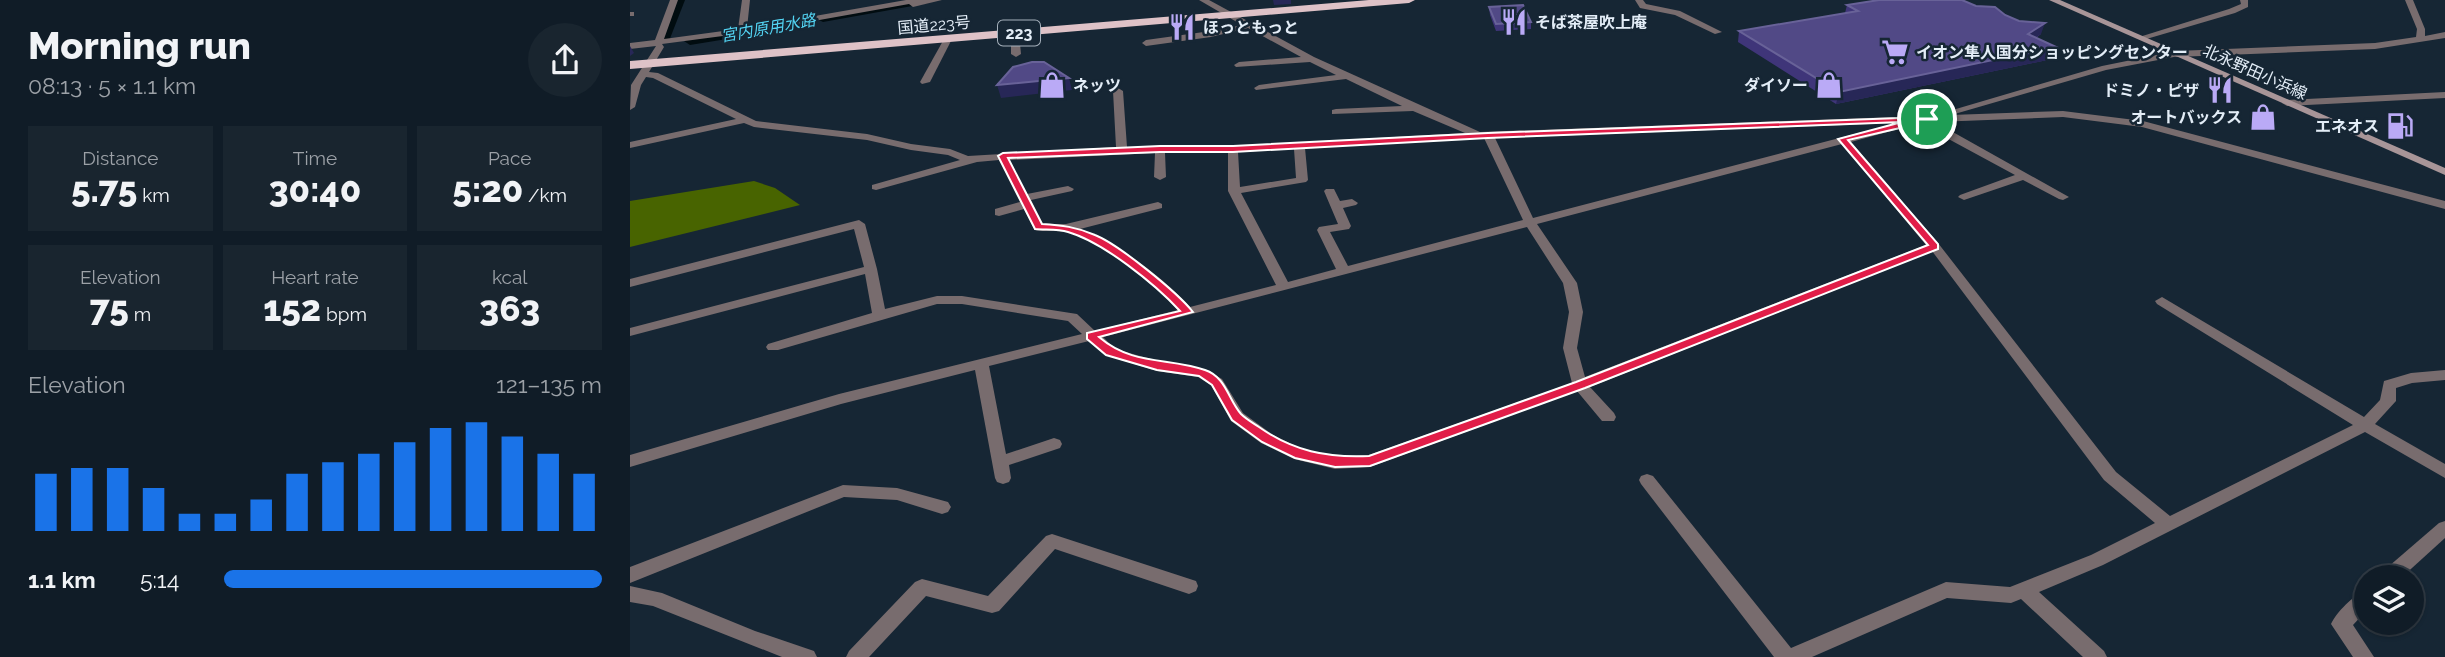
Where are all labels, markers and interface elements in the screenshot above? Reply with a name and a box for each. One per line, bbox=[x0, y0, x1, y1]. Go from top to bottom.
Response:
restaurant icon: そば茶屋吹上庵 bbox=[1499, 7, 1529, 37]
water label: 宮内原用水路 bbox=[719, 10, 819, 46]
street label: 国道223号 bbox=[897, 12, 971, 38]
restaurant icon: ほっともっと bbox=[1167, 12, 1197, 42]
place label: そば茶屋吹上庵 bbox=[1535, 13, 1647, 32]
place label: ほっともっと bbox=[1203, 18, 1299, 37]
road number: 223 bbox=[998, 20, 1040, 46]
text: Morning run bbox=[28, 23, 251, 68]
button: share bbox=[528, 23, 602, 97]
supermarket icon: イオン隼人国分ショッピングセンター bbox=[1880, 37, 1910, 67]
street label: 北永野田小浜線 bbox=[2200, 41, 2310, 103]
place label: イオン隼人国分ショッピングセンター bbox=[1916, 43, 2188, 62]
shop icon: ネッツ bbox=[1037, 70, 1067, 100]
shop icon: ダイソー bbox=[1814, 70, 1844, 100]
text: 08:13 · 5 × 1.1 km bbox=[28, 72, 196, 99]
restaurant icon: ドミノ・ピザ bbox=[2205, 75, 2235, 105]
place label: ネッツ bbox=[1073, 76, 1121, 95]
place label: ダイソー bbox=[1744, 76, 1808, 95]
place label: ドミノ・ピザ bbox=[2103, 81, 2199, 100]
pin bbox=[1897, 89, 1957, 149]
icon: arrive bbox=[1908, 100, 1946, 138]
shop icon: オートバックス bbox=[2248, 102, 2278, 132]
place label: オートバックス bbox=[2130, 108, 2242, 127]
fuel station icon: エネオス bbox=[2385, 111, 2415, 141]
place label: エネオス bbox=[2315, 117, 2379, 136]
text: Distance bbox=[82, 147, 158, 169]
text: Time bbox=[293, 147, 337, 169]
text: Pace bbox=[488, 147, 531, 169]
text: 5.75 bbox=[71, 169, 137, 210]
text: 30:40 bbox=[269, 169, 361, 210]
text: 5:20 bbox=[452, 169, 523, 210]
text: km bbox=[137, 184, 170, 206]
text: /km bbox=[523, 184, 567, 206]
text: Elevation bbox=[80, 266, 161, 288]
text: Heart rate bbox=[271, 266, 359, 288]
text: kcal bbox=[492, 266, 527, 288]
text: 75 bbox=[90, 288, 129, 329]
text: 152 bbox=[263, 288, 321, 329]
text: 363 bbox=[479, 288, 540, 329]
text: m bbox=[129, 303, 151, 325]
text: bpm bbox=[321, 303, 367, 325]
text: Elevation bbox=[28, 371, 126, 398]
text: 121–135 m bbox=[496, 371, 602, 398]
map controls bbox=[2354, 565, 2424, 635]
button: layers bbox=[2354, 565, 2424, 635]
text: 1.1 km bbox=[28, 566, 96, 593]
text: 5:14 bbox=[140, 566, 179, 593]

